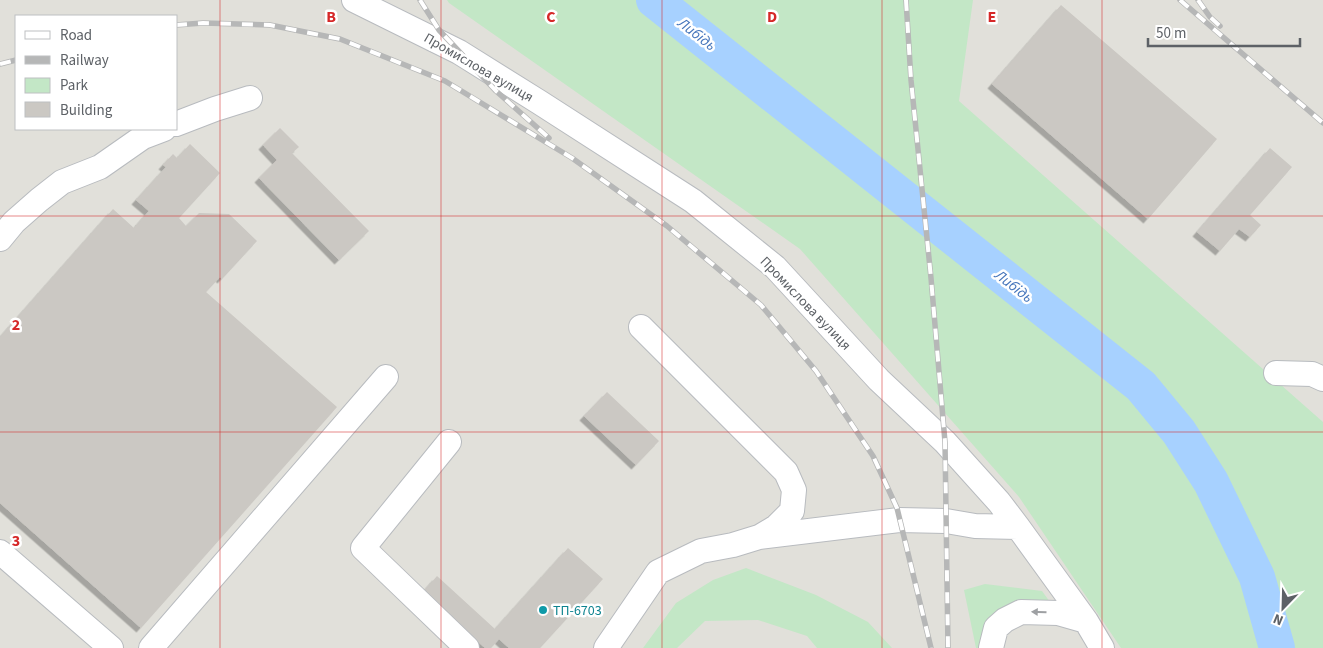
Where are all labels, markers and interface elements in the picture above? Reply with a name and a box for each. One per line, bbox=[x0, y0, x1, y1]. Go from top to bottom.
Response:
text: B bbox=[326, 6, 336, 28]
text: C bbox=[546, 6, 556, 28]
text: D bbox=[767, 6, 777, 28]
text: E bbox=[988, 6, 996, 28]
water label: Либідь bbox=[672, 12, 720, 56]
legend bbox=[15, 15, 178, 130]
scale bar bbox=[1148, 15, 1300, 47]
text: 50 m bbox=[1156, 23, 1186, 44]
text: Road bbox=[60, 25, 92, 46]
street label: Промислова вулиця bbox=[420, 28, 537, 107]
text: Railway bbox=[60, 50, 109, 71]
text: Park bbox=[60, 75, 89, 96]
text: Building bbox=[60, 100, 113, 121]
street label: Промислова вулиця bbox=[755, 252, 855, 355]
water label: Либідь bbox=[989, 264, 1037, 308]
text: 2 bbox=[12, 314, 20, 336]
text: 3 bbox=[12, 530, 20, 552]
north arrow bbox=[1258, 583, 1308, 633]
place label: ТП-6703 bbox=[553, 601, 602, 621]
marker: ТП-6703 bbox=[537, 604, 549, 616]
one-way arrow bbox=[1030, 608, 1046, 616]
text: N bbox=[1270, 608, 1287, 630]

